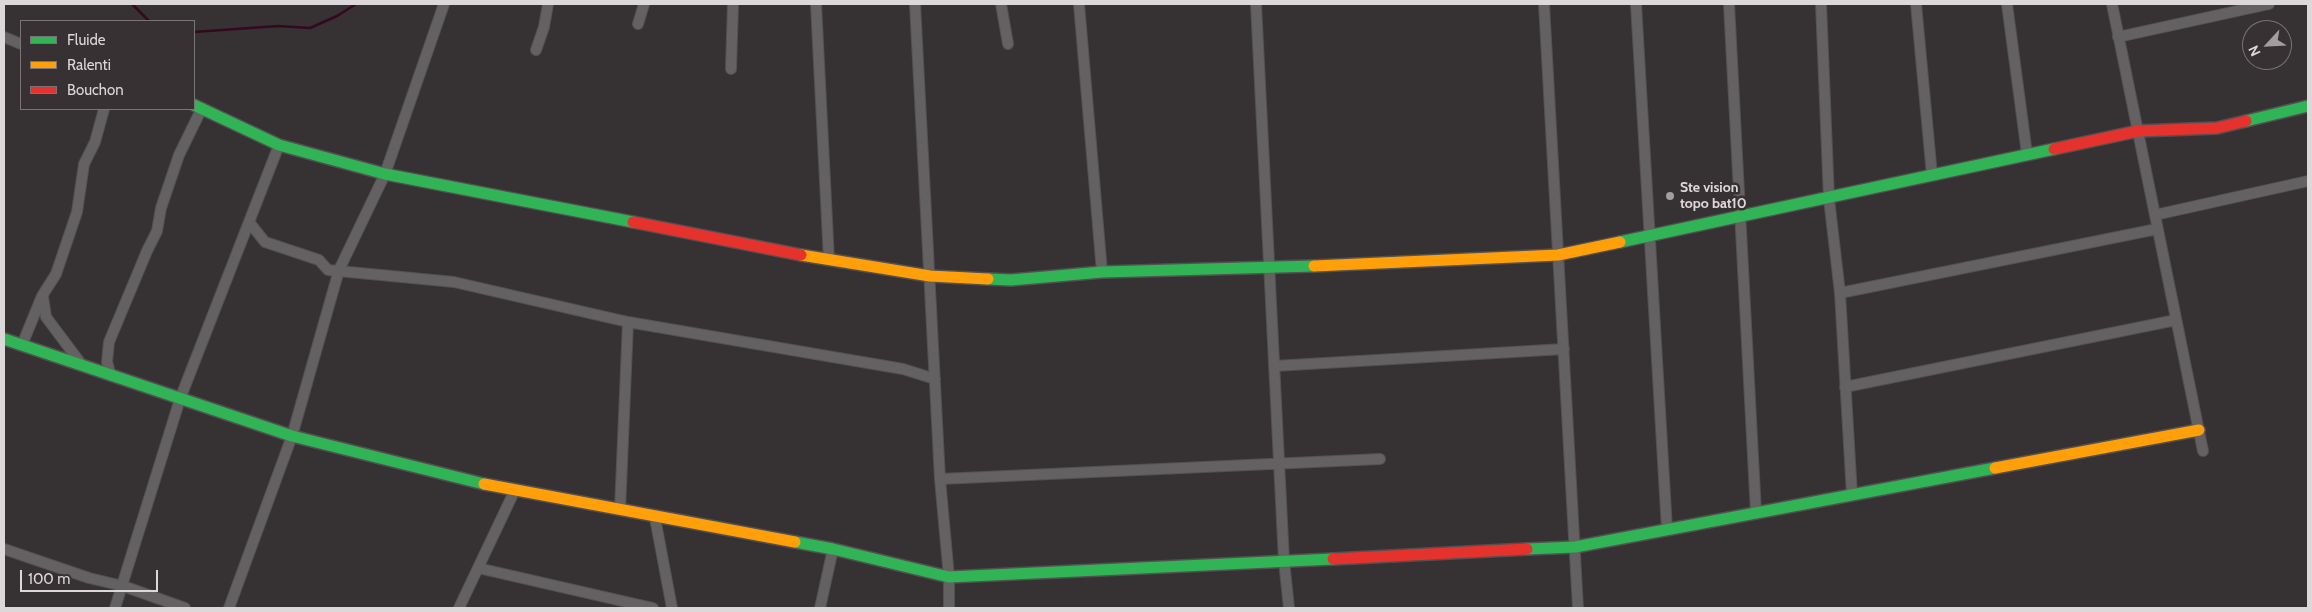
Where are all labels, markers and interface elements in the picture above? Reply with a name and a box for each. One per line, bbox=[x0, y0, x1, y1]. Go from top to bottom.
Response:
legend bbox=[20, 20, 195, 110]
north arrow bbox=[2242, 20, 2292, 70]
text: Fluide bbox=[67, 31, 105, 49]
text: N bbox=[2244, 43, 2265, 59]
text: Ralenti bbox=[67, 56, 111, 74]
text: Bouchon bbox=[67, 81, 124, 99]
place label: Ste vision topo bat10 bbox=[1680, 180, 1747, 212]
marker: Ste vision topo bat10 bbox=[1664, 190, 1676, 202]
scale bar bbox=[22, 560, 160, 592]
text: 100 m bbox=[28, 570, 70, 588]

